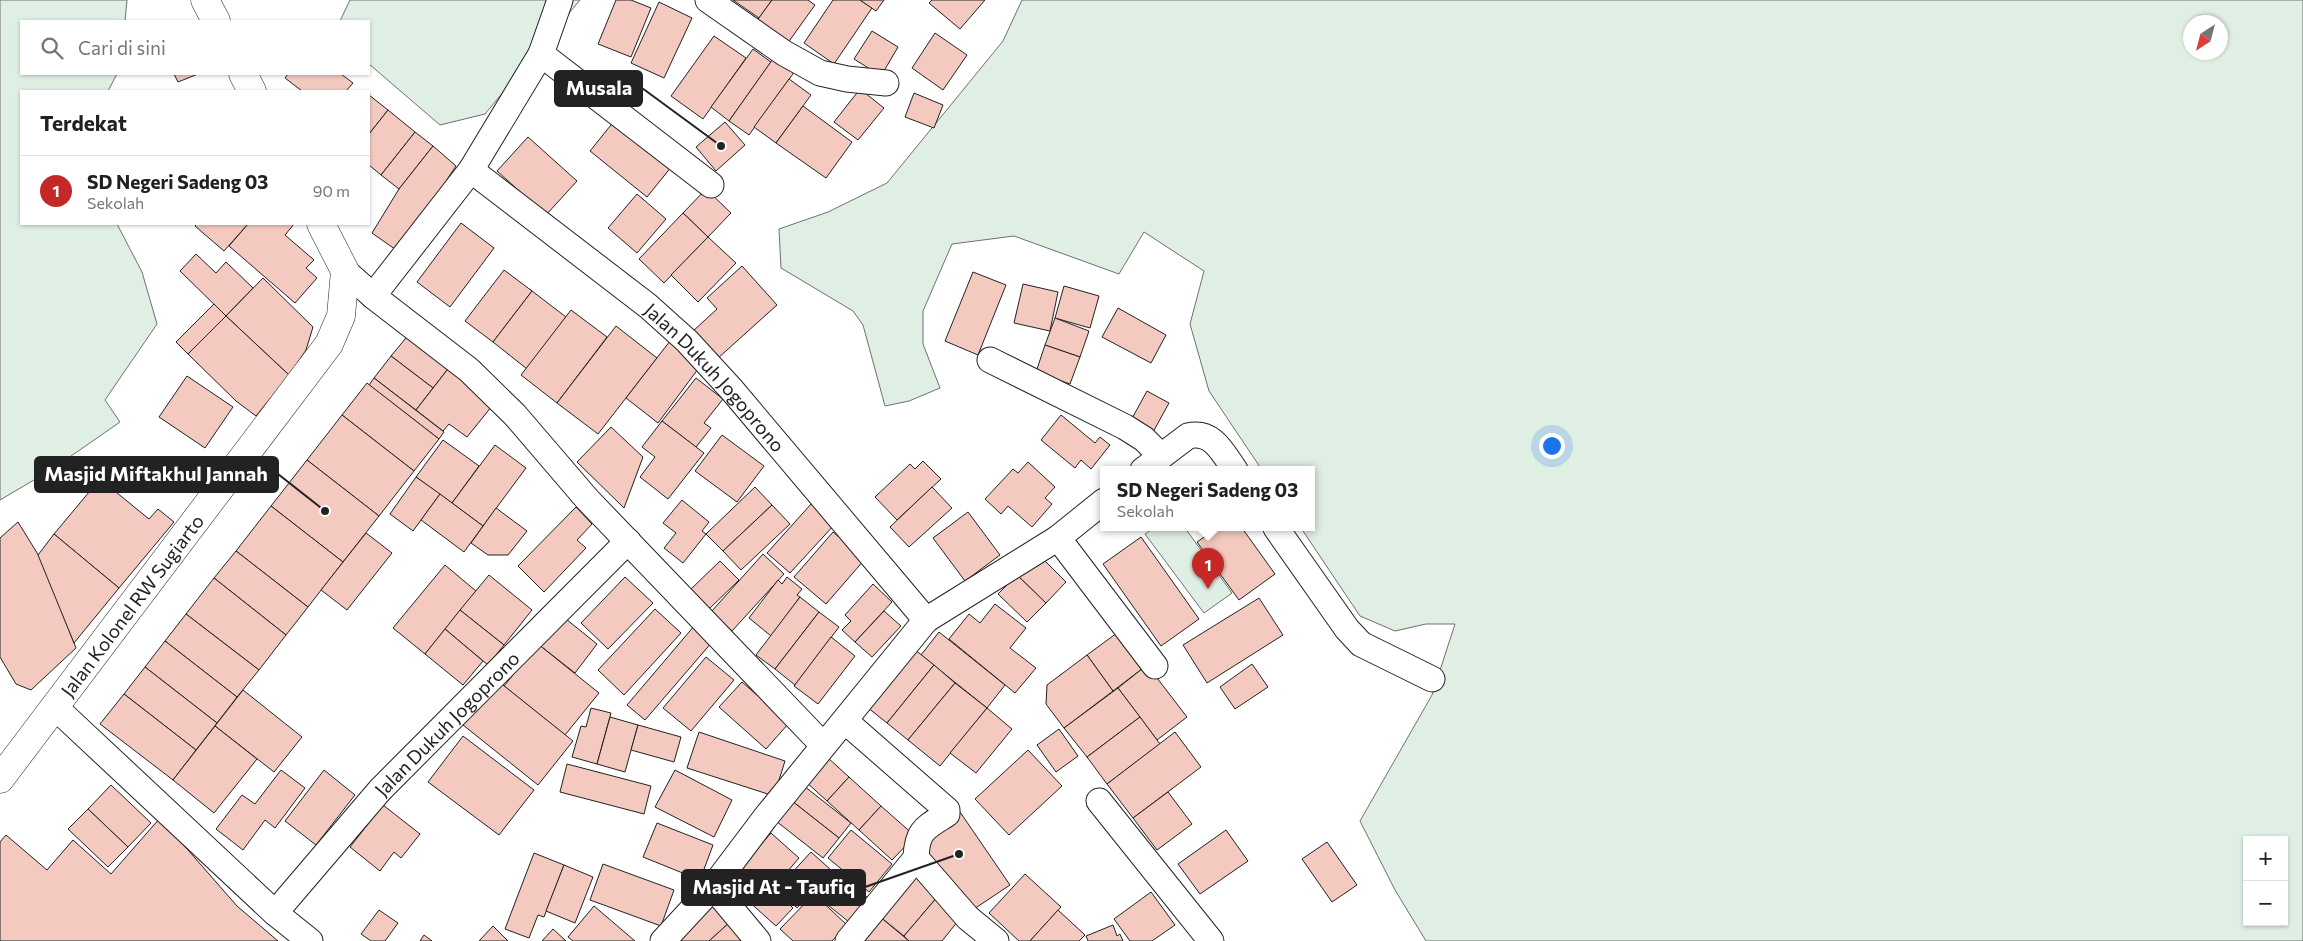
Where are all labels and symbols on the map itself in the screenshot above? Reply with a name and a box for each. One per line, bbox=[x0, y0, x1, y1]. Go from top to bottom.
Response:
north arrow bbox=[2183, 15, 2228, 60]
callout: Musala bbox=[555, 71, 642, 106]
text: Musala bbox=[566, 75, 632, 99]
street label: Jalan Dukuh Jogoprono bbox=[640, 298, 790, 456]
your location bbox=[1539, 433, 1565, 459]
callout: Masjid Miftakhul Jannah bbox=[35, 457, 278, 492]
text: Masjid Miftakhul Jannah bbox=[44, 461, 268, 485]
street label: Jalan Kolonel RW Sugiarto bbox=[55, 509, 208, 701]
pin: 1 bbox=[1192, 548, 1224, 589]
street label: Jalan Dukuh Jogoprono bbox=[369, 646, 524, 800]
callout: Masjid At - Taufiq bbox=[682, 870, 865, 905]
text: Masjid At - Taufiq bbox=[693, 874, 855, 898]

